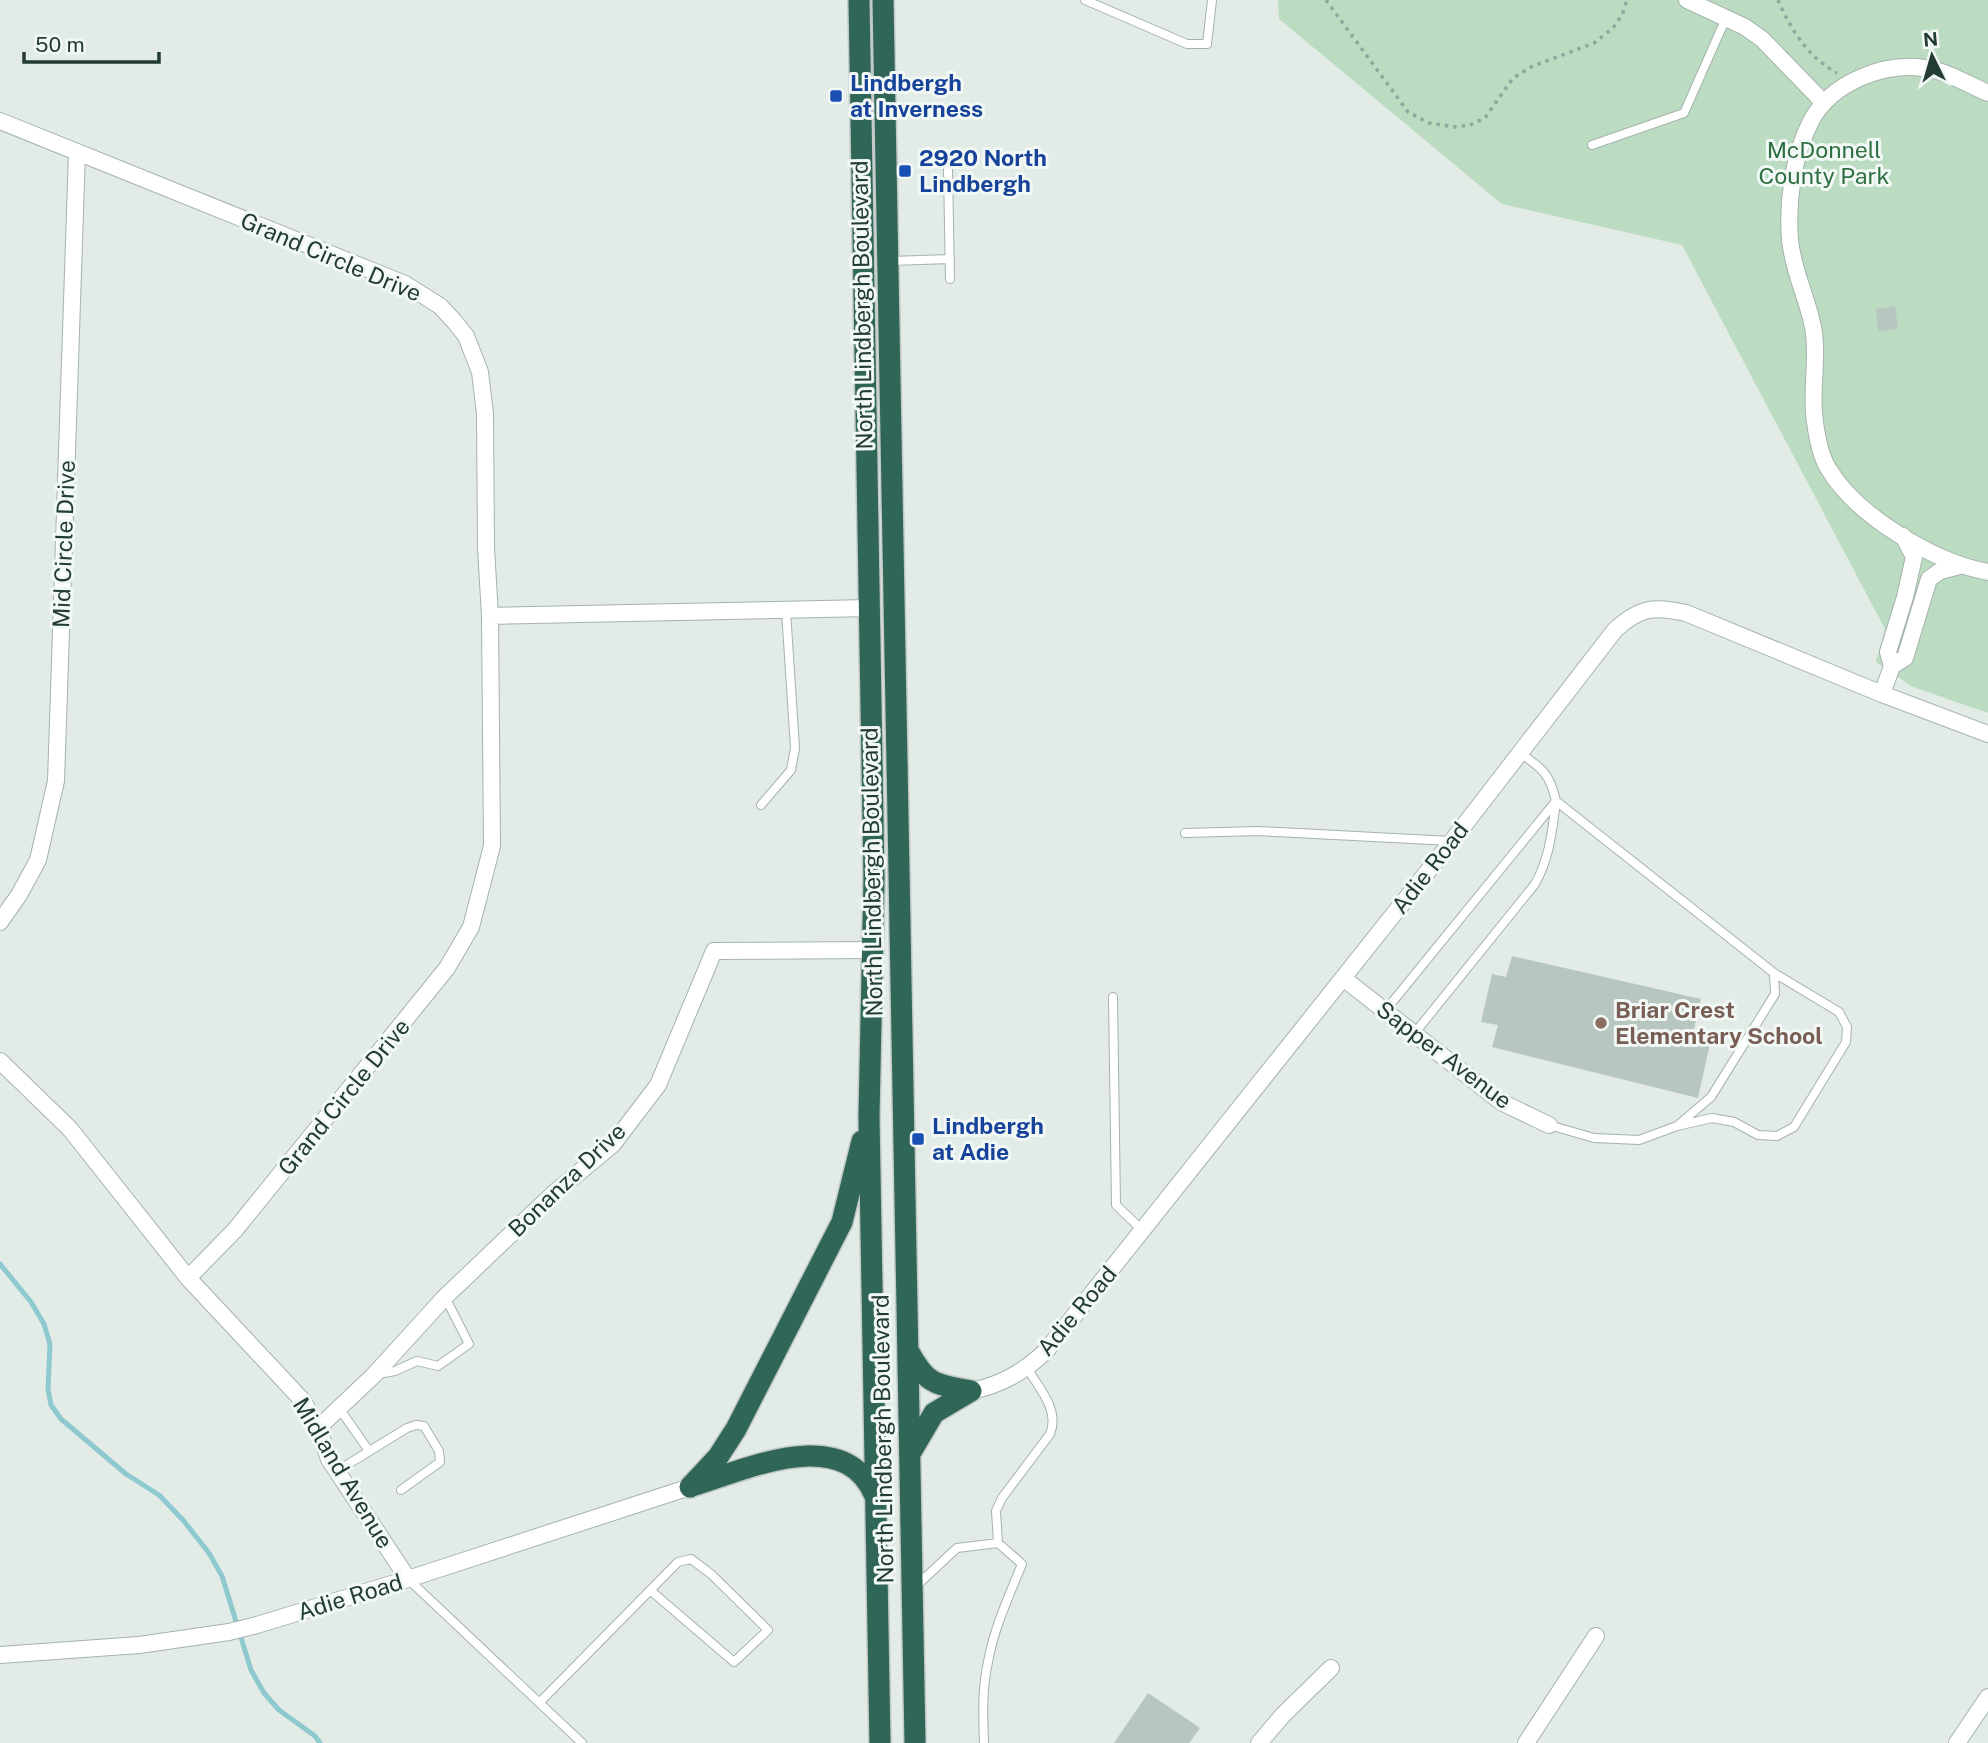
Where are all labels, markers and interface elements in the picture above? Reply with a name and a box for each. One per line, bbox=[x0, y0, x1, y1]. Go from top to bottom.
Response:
scale bar bbox=[24, 21, 159, 65]
north arrow bbox=[1897, 21, 1967, 91]
text: N bbox=[1922, 27, 1939, 51]
text: 50 m bbox=[35, 32, 85, 57]
place label: Lindbergh at Inverness bbox=[850, 69, 983, 122]
marker: Lindbergh at Inverness bbox=[828, 88, 844, 104]
park label: McDonnell County Park bbox=[1759, 136, 1890, 189]
place label: 2920 North Lindbergh bbox=[919, 144, 1047, 197]
street label: North Lindbergh Boulevard bbox=[845, 160, 878, 450]
marker: 2920 North Lindbergh bbox=[897, 163, 913, 179]
street label: Grand Circle Drive bbox=[237, 206, 426, 307]
street label: Mid Circle Drive bbox=[47, 460, 80, 628]
street label: North Lindbergh Boulevard bbox=[855, 727, 888, 1017]
street label: Adie Road bbox=[1386, 817, 1474, 919]
street label: Sapper Avenue bbox=[1371, 995, 1517, 1114]
place label: Briar Crest Elementary School bbox=[1615, 996, 1823, 1049]
street label: Grand Circle Drive bbox=[272, 1013, 415, 1180]
marker: Briar Crest Elementary School bbox=[1593, 1015, 1609, 1031]
place label: Lindbergh at Adie bbox=[932, 1112, 1044, 1165]
street label: Bonanza Drive bbox=[503, 1117, 631, 1242]
marker: Lindbergh at Adie bbox=[910, 1131, 926, 1147]
street label: Adie Road bbox=[1031, 1260, 1122, 1361]
street label: North Lindbergh Boulevard bbox=[866, 1294, 899, 1584]
street label: Midland Avenue bbox=[288, 1392, 399, 1553]
street label: Adie Road bbox=[294, 1568, 406, 1625]

